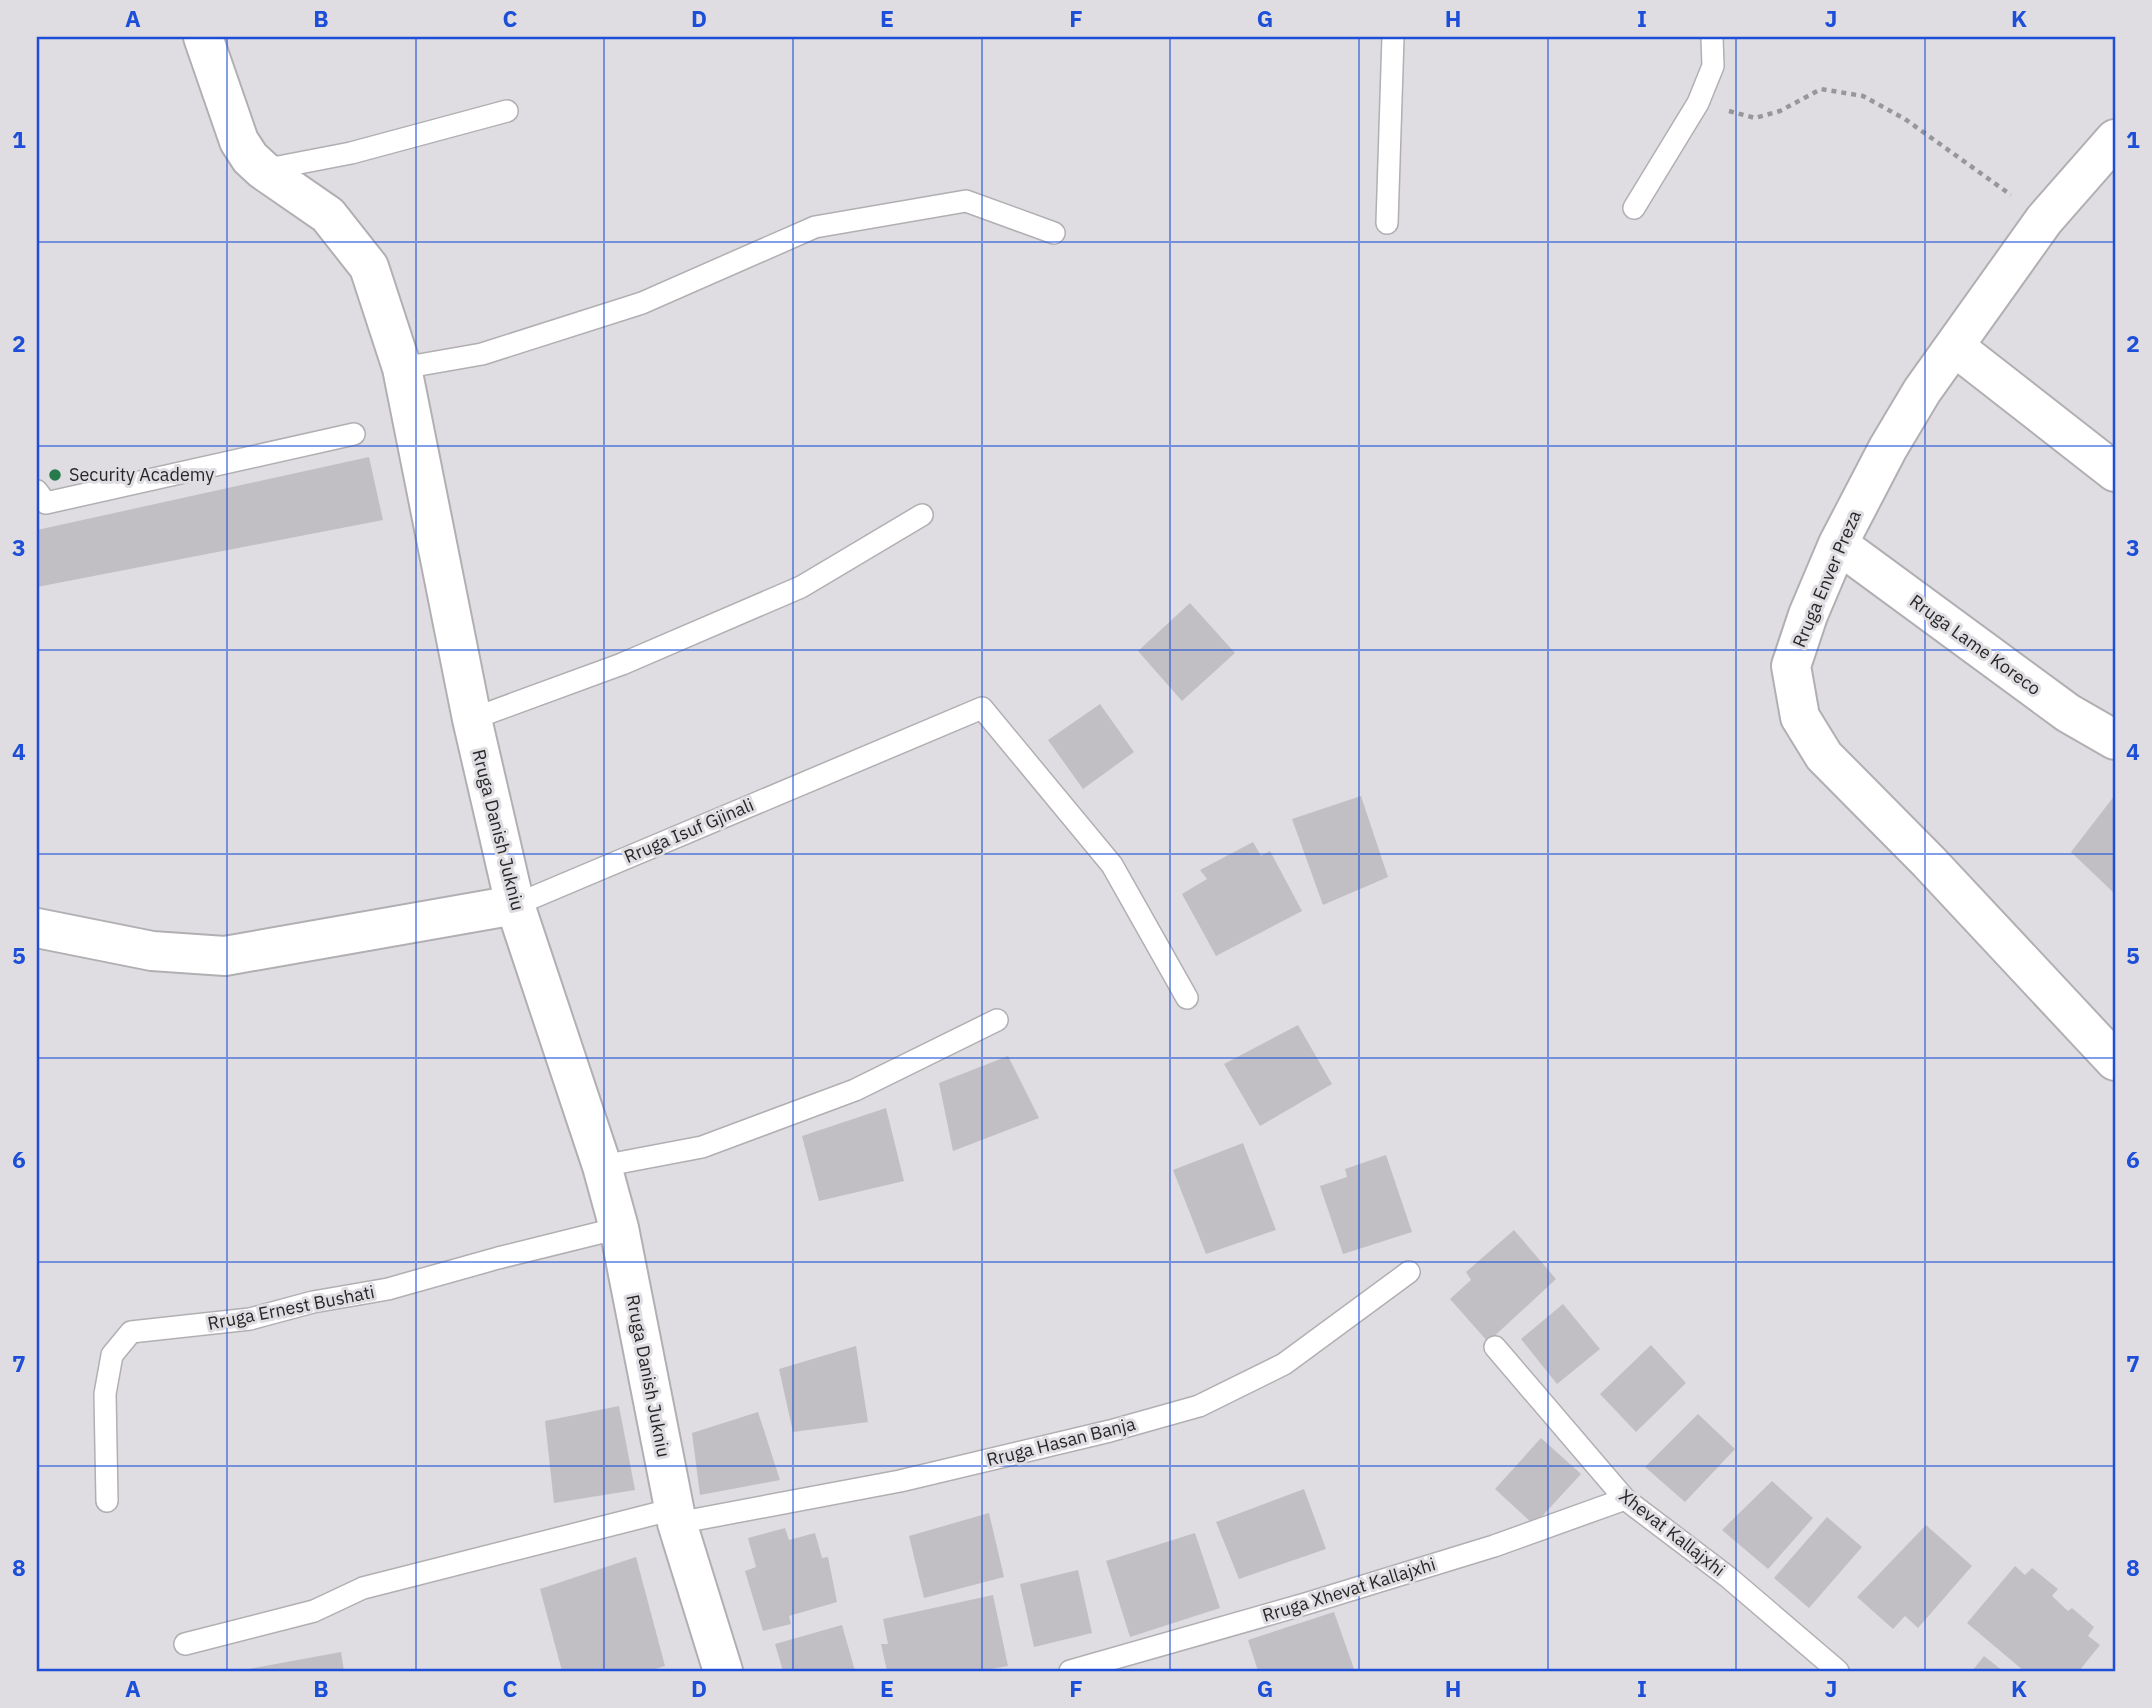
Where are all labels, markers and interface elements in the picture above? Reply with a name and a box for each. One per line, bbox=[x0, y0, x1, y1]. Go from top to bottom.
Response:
text: A bbox=[125, 3, 141, 33]
text: B bbox=[313, 3, 329, 33]
text: C bbox=[503, 3, 518, 33]
text: D bbox=[691, 3, 707, 33]
text: E bbox=[880, 3, 894, 33]
text: F bbox=[1069, 3, 1083, 33]
text: G bbox=[1257, 3, 1273, 33]
text: H bbox=[1445, 3, 1461, 33]
text: I bbox=[1637, 3, 1647, 33]
text: J bbox=[1825, 3, 1837, 33]
text: K bbox=[2011, 3, 2027, 33]
text: 1 bbox=[12, 124, 26, 154]
text: 1 bbox=[2126, 124, 2140, 154]
text: 2 bbox=[12, 328, 26, 358]
text: 2 bbox=[2126, 328, 2140, 358]
place label: Security Academy bbox=[69, 463, 214, 486]
marker: Security Academy bbox=[47, 467, 63, 483]
street label: Rruga Enver Preza bbox=[1787, 506, 1866, 651]
text: 3 bbox=[12, 532, 26, 562]
text: 3 bbox=[2126, 532, 2140, 562]
street label: Rruga Lame Koreco bbox=[1905, 589, 2045, 700]
text: 4 bbox=[12, 736, 26, 766]
text: 4 bbox=[2126, 736, 2140, 766]
street label: Rruga Danish Jukniu bbox=[467, 747, 530, 913]
street label: Rruga Isuf Gjinali bbox=[620, 793, 757, 868]
text: 5 bbox=[12, 940, 26, 970]
text: 5 bbox=[2126, 940, 2140, 970]
text: 6 bbox=[12, 1144, 26, 1174]
text: 6 bbox=[2126, 1144, 2140, 1174]
street label: Rruga Ernest Bushati bbox=[206, 1280, 376, 1335]
street label: Rruga Danish Jukniu bbox=[621, 1293, 676, 1459]
text: 7 bbox=[12, 1348, 26, 1378]
text: 7 bbox=[2126, 1348, 2140, 1378]
street label: Rruga Hasan Banja bbox=[984, 1412, 1138, 1471]
street label: Xhevat Kallajxhi bbox=[1615, 1484, 1730, 1581]
text: 8 bbox=[12, 1552, 26, 1582]
street label: Rruga Xhevat Kallajxhi bbox=[1259, 1552, 1438, 1627]
text: 8 bbox=[2126, 1552, 2140, 1582]
text: A bbox=[125, 1673, 141, 1703]
text: B bbox=[313, 1673, 329, 1703]
text: C bbox=[503, 1673, 518, 1703]
text: D bbox=[691, 1673, 707, 1703]
text: E bbox=[880, 1673, 894, 1703]
text: F bbox=[1069, 1673, 1083, 1703]
text: G bbox=[1257, 1673, 1273, 1703]
text: H bbox=[1445, 1673, 1461, 1703]
text: I bbox=[1637, 1673, 1647, 1703]
text: J bbox=[1825, 1673, 1837, 1703]
text: K bbox=[2011, 1673, 2027, 1703]

